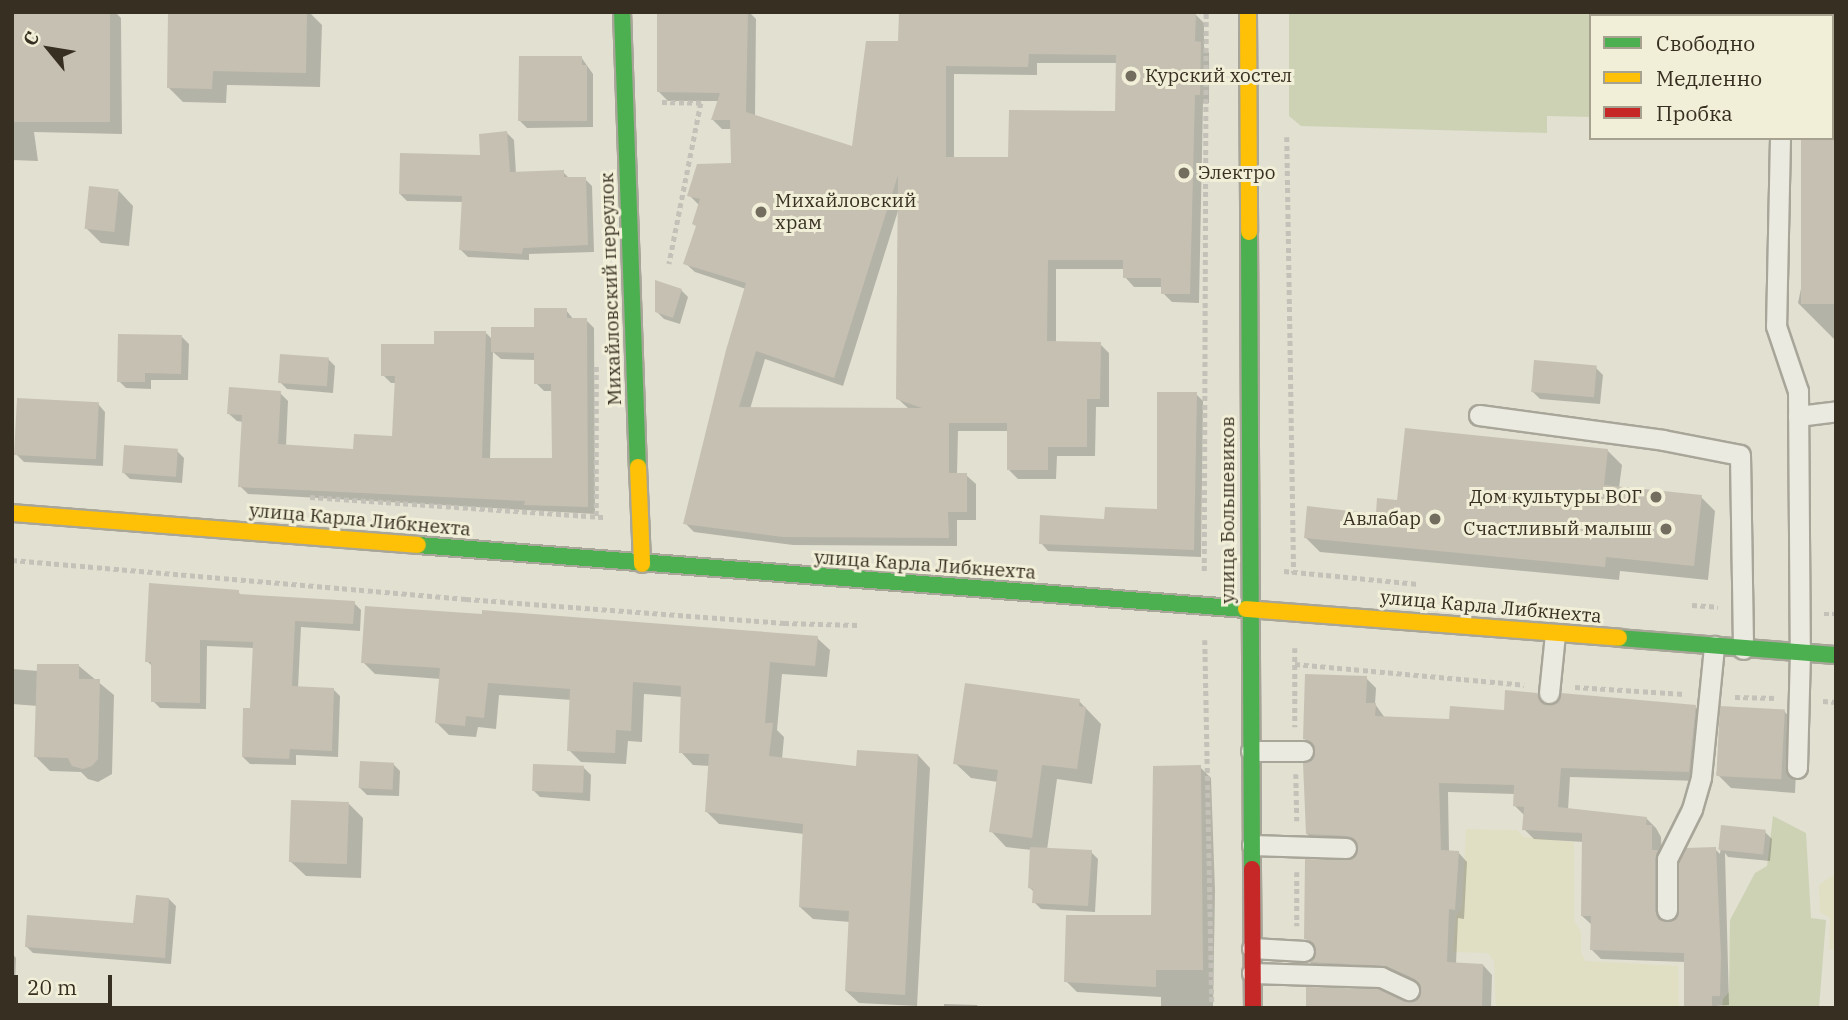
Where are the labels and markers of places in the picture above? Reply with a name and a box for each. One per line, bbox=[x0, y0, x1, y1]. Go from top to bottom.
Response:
place label: Курский хостел bbox=[1145, 65, 1292, 87]
marker: Курский хостел bbox=[1123, 68, 1139, 84]
place label: Электро bbox=[1198, 162, 1275, 184]
marker: Электро bbox=[1176, 165, 1192, 181]
place label: Михайловский храм bbox=[775, 190, 917, 234]
marker: Михайловский храм bbox=[753, 204, 769, 220]
place label: Дом культуры ВОГ bbox=[1469, 486, 1642, 508]
marker: Дом культуры ВОГ bbox=[1648, 489, 1664, 505]
place label: Авлабар bbox=[1343, 508, 1421, 530]
marker: Авлабар bbox=[1427, 511, 1443, 527]
place label: Счастливый малыш bbox=[1463, 518, 1652, 540]
marker: Счастливый малыш bbox=[1658, 521, 1674, 537]

